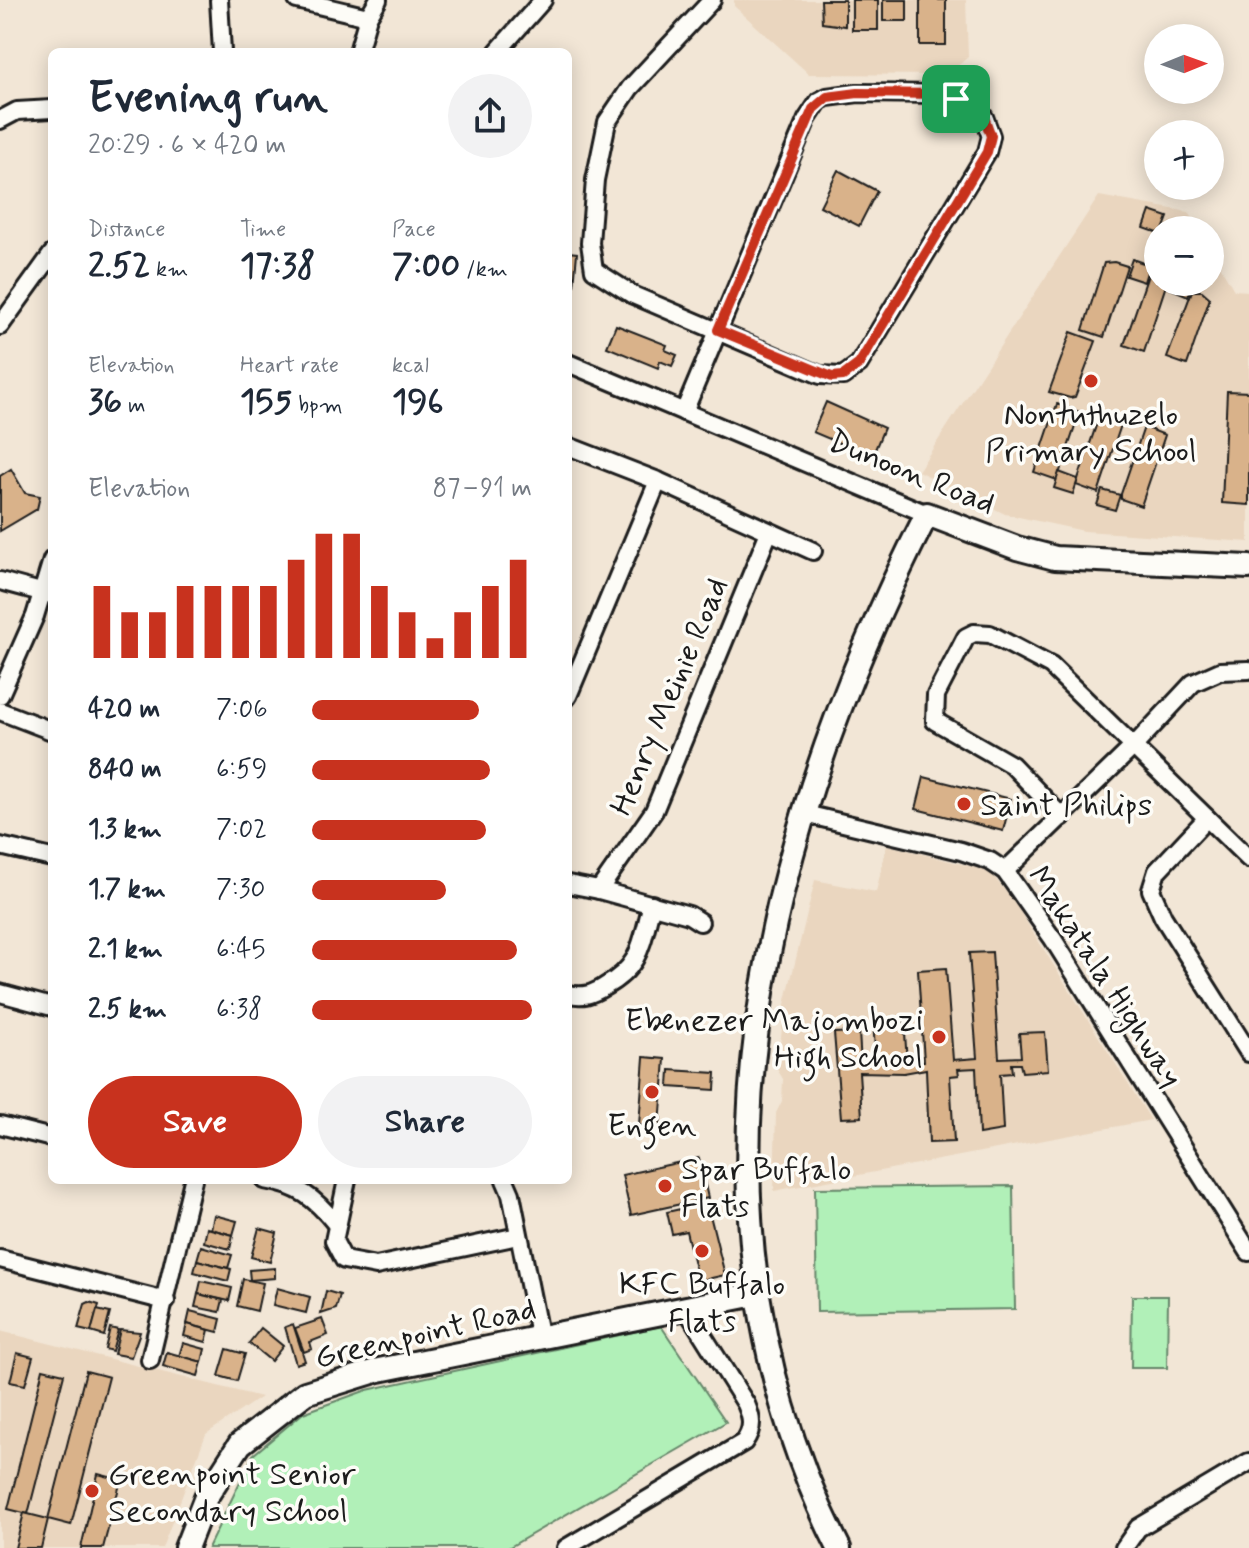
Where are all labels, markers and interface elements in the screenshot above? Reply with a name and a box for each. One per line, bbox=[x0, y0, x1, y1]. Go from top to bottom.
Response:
north arrow bbox=[1144, 24, 1224, 104]
map controls bbox=[1144, 24, 1224, 296]
pin bbox=[922, 65, 990, 133]
text: Evening run bbox=[88, 70, 328, 128]
button: share bbox=[448, 74, 532, 158]
icon: arrive bbox=[934, 77, 978, 121]
button: + bbox=[1144, 120, 1224, 200]
text: 20:29 · 6 × 420 m bbox=[88, 129, 286, 163]
text: Distance bbox=[88, 216, 165, 244]
text: Time bbox=[240, 216, 286, 244]
text: Pace bbox=[392, 216, 436, 244]
button: − bbox=[1144, 216, 1224, 296]
text: 2.52 bbox=[88, 244, 150, 289]
text: 17:38 bbox=[240, 244, 315, 289]
text: 7:00 bbox=[392, 244, 460, 289]
text: km bbox=[150, 256, 188, 284]
text: /km bbox=[460, 256, 508, 284]
text: Elevation bbox=[88, 352, 175, 380]
text: Heart rate bbox=[240, 352, 339, 380]
text: kcal bbox=[392, 352, 429, 380]
marker: Nontuthuzelo Primary School bbox=[1082, 372, 1100, 390]
text: 36 bbox=[88, 380, 122, 425]
text: 155 bbox=[240, 380, 292, 425]
text: 196 bbox=[392, 380, 443, 425]
text: m bbox=[122, 392, 146, 420]
text: bpm bbox=[292, 392, 342, 420]
place label: Nontuthuzelo Primary School bbox=[985, 394, 1197, 473]
street label: Dunoon Road bbox=[822, 420, 1001, 525]
text: Elevation bbox=[88, 472, 190, 506]
text: 87–91 m bbox=[433, 472, 532, 506]
street label: Henry Meinie Road bbox=[601, 571, 739, 822]
text: 420 m bbox=[88, 693, 160, 727]
text: 7:06 bbox=[216, 693, 268, 727]
text: 840 m bbox=[88, 753, 162, 787]
text: 6:59 bbox=[216, 753, 267, 787]
place label: Saint Philips bbox=[980, 785, 1152, 827]
marker: Saint Philips bbox=[955, 795, 973, 813]
text: 1.3 km bbox=[88, 813, 162, 847]
text: 7:02 bbox=[216, 813, 267, 847]
street label: Makatala Highway bbox=[1015, 858, 1192, 1097]
text: 1.7 km bbox=[88, 873, 166, 907]
text: 7:30 bbox=[216, 873, 265, 907]
text: 2.1 km bbox=[88, 933, 163, 967]
text: 6:45 bbox=[216, 933, 265, 967]
text: 2.5 km bbox=[88, 993, 167, 1027]
text: 6:38 bbox=[216, 993, 262, 1027]
place label: Ebenezer Majombozi High School bbox=[625, 1000, 923, 1082]
marker: Ebenezer Majombozi High School bbox=[930, 1028, 948, 1046]
button: Save bbox=[88, 1076, 302, 1168]
button: Share bbox=[318, 1076, 532, 1168]
marker: Engen bbox=[643, 1083, 661, 1101]
place label: Engen bbox=[607, 1105, 697, 1150]
place label: Spar Buffalo Flats bbox=[681, 1149, 851, 1228]
marker: Spar Buffalo Flats bbox=[656, 1177, 674, 1195]
marker: KFC Buffalo Flats bbox=[693, 1242, 711, 1260]
place label: KFC Buffalo Flats bbox=[619, 1264, 785, 1343]
street label: Greenpoint Road bbox=[311, 1288, 540, 1380]
place label: Greenpoint Senior Secondary School bbox=[108, 1454, 356, 1533]
marker: Greenpoint Senior Secondary School bbox=[83, 1482, 101, 1500]

